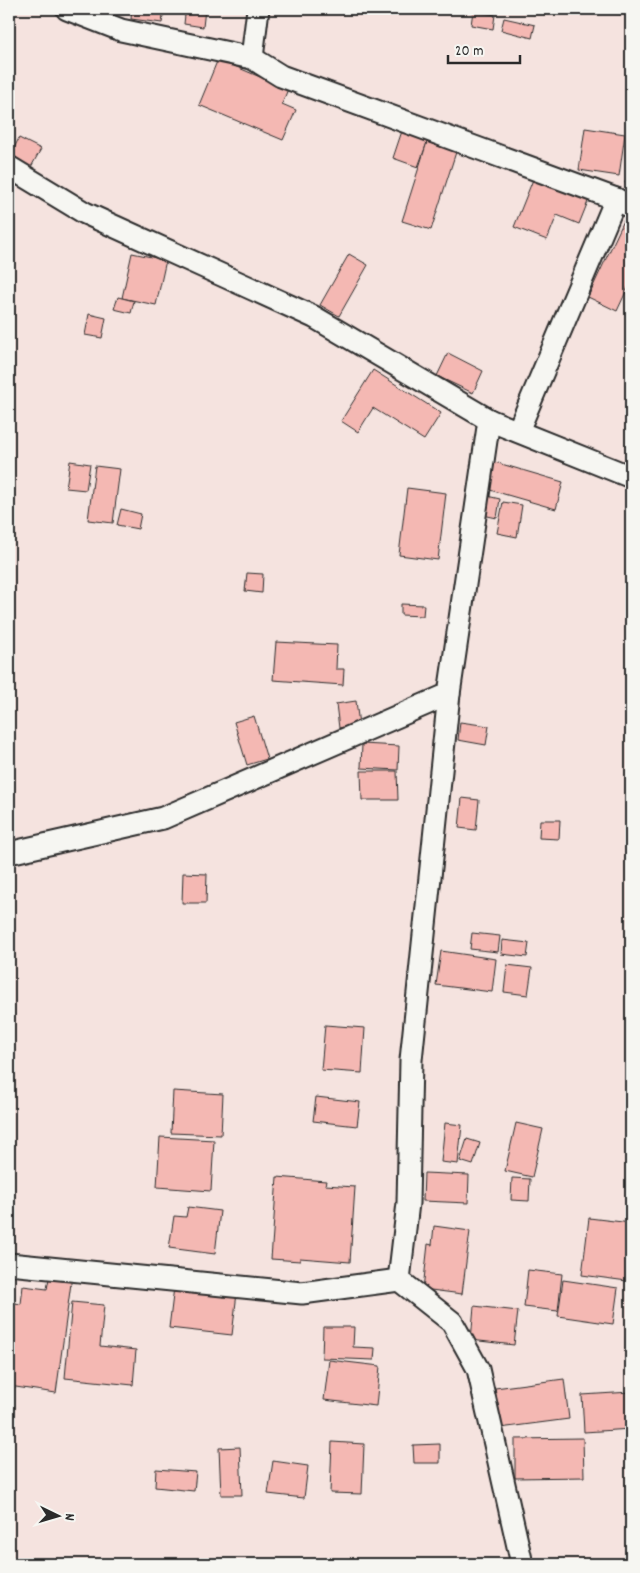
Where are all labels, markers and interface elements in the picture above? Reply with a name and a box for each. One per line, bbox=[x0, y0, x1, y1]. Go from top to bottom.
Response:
scale bar bbox=[448, 32, 520, 64]
text: 20 m bbox=[455, 41, 483, 63]
north arrow bbox=[32, 1490, 82, 1540]
text: N bbox=[59, 1513, 79, 1521]

